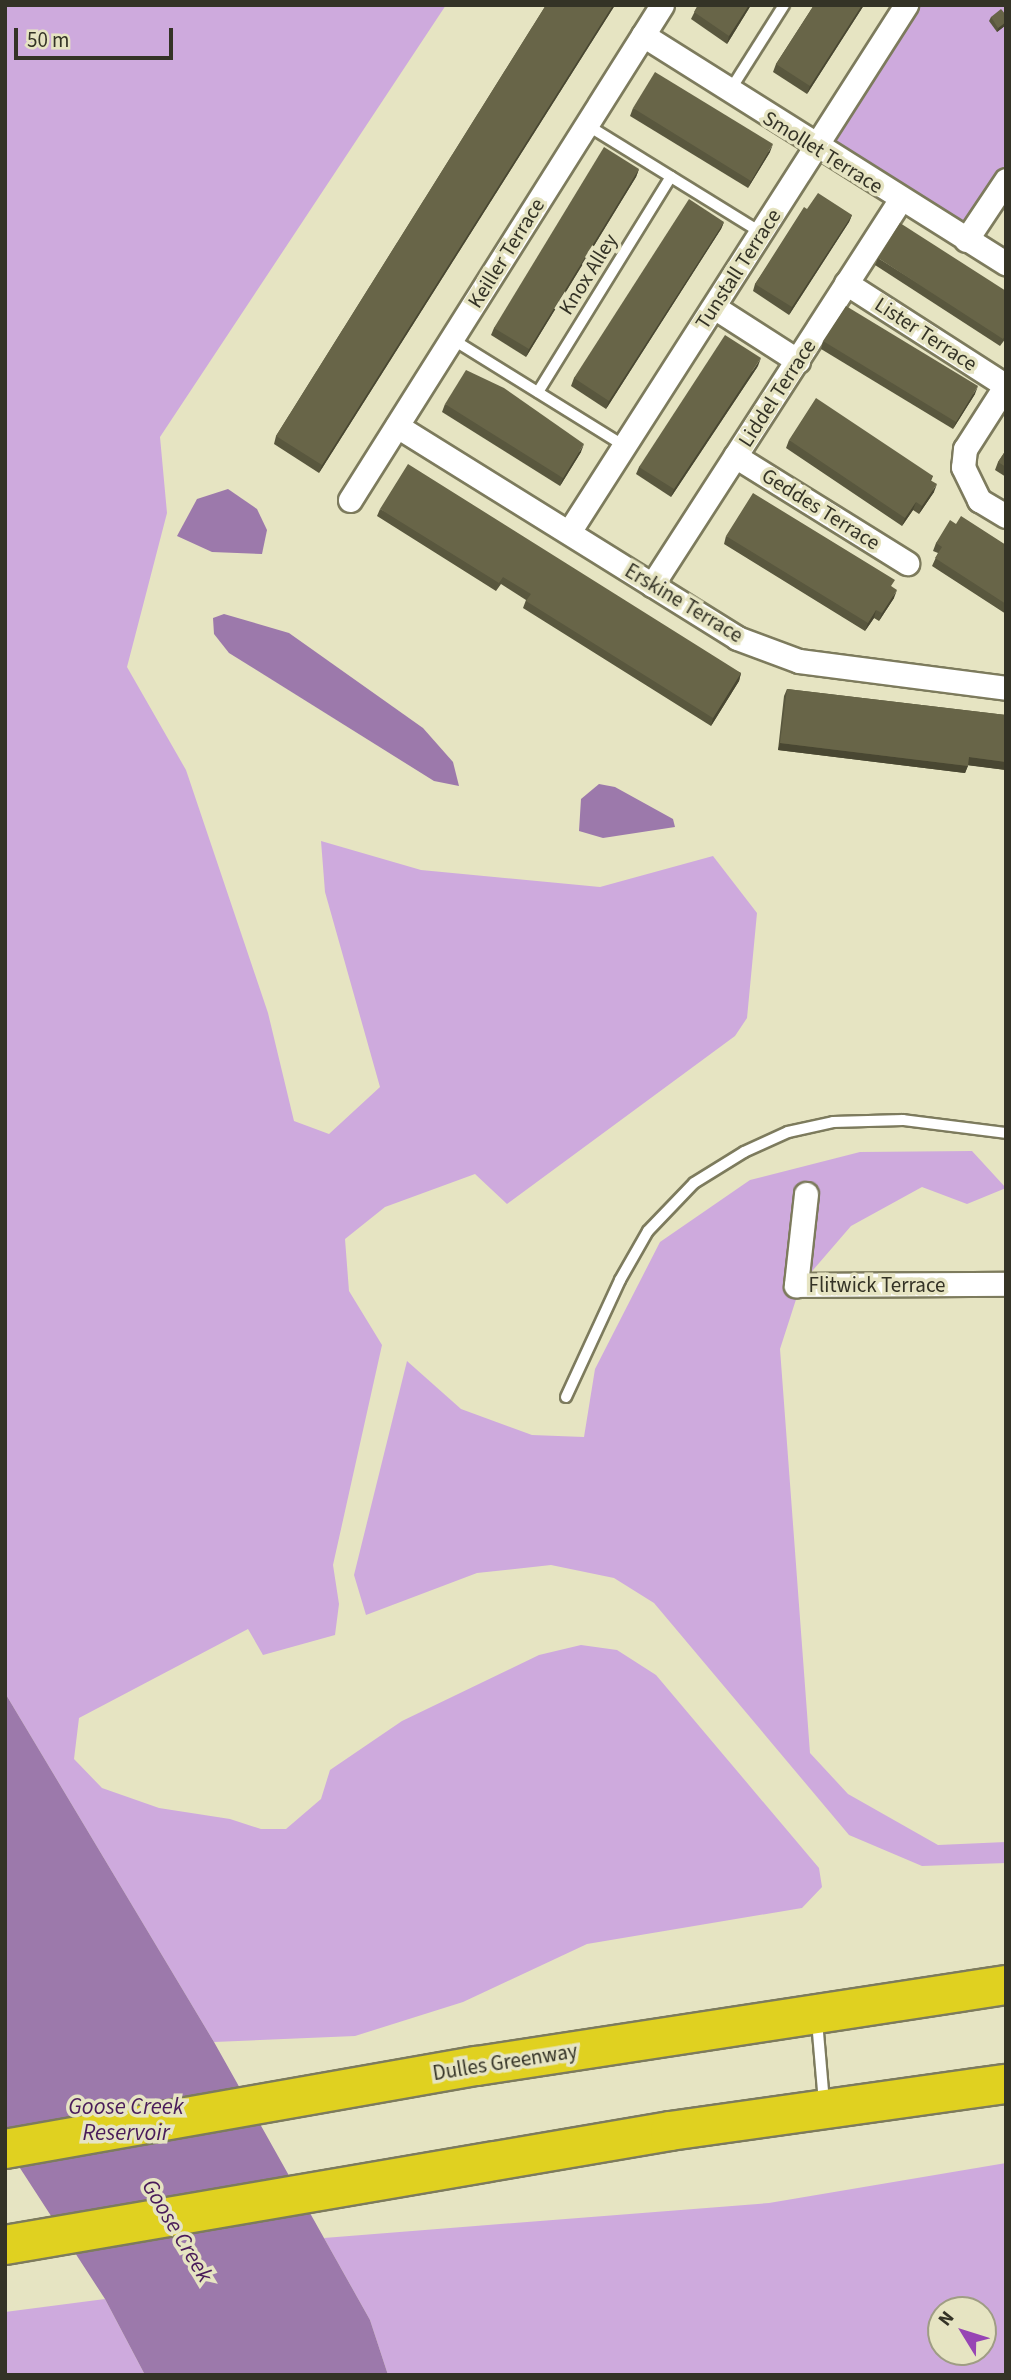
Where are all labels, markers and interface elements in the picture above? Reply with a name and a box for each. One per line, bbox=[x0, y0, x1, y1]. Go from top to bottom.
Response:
scale bar bbox=[18, 14, 177, 58]
text: 50 m bbox=[27, 25, 69, 55]
street label: Smollet Terrace bbox=[758, 105, 888, 199]
street label: Keiller Terrace bbox=[462, 193, 550, 313]
street label: Tunstall Terrace bbox=[690, 204, 786, 334]
street label: Knox Alley bbox=[553, 229, 623, 319]
street label: Lister Terrace bbox=[870, 292, 982, 376]
street label: Liddel Terrace bbox=[733, 334, 821, 452]
street label: Geddes Terrace bbox=[757, 463, 885, 555]
street label: Erskine Terrace bbox=[620, 558, 748, 648]
street label: Flitwick Terrace bbox=[809, 1272, 945, 1298]
street label: Dulles Greenway bbox=[431, 2038, 579, 2086]
water label: Goose Creek Reservoir bbox=[68, 2093, 184, 2147]
water label: Goose Creek bbox=[135, 2174, 219, 2288]
north arrow bbox=[927, 2296, 997, 2366]
text: N bbox=[932, 2306, 961, 2332]

